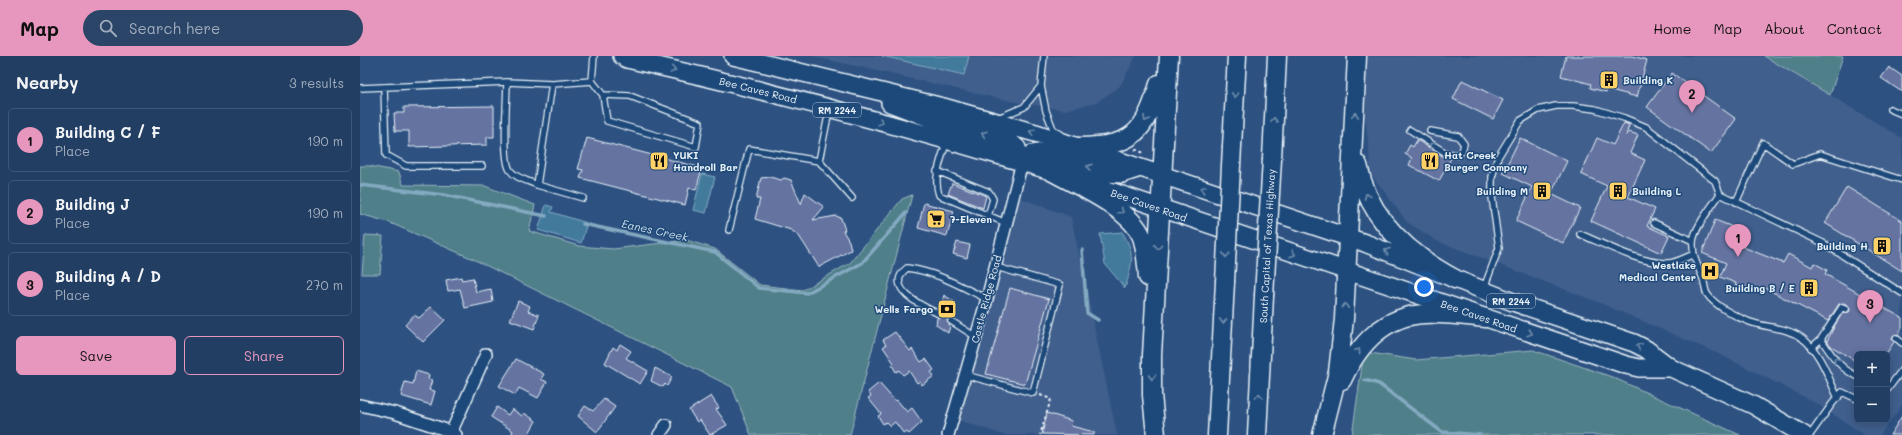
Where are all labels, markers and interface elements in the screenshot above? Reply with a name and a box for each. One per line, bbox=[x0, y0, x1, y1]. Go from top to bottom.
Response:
search box bbox=[83, 10, 363, 46]
text: Map bbox=[20, 16, 59, 41]
icon: search bbox=[97, 17, 119, 39]
text: Search here bbox=[129, 18, 220, 38]
text: Home bbox=[1653, 19, 1691, 38]
text: Map bbox=[1713, 19, 1742, 38]
text: About bbox=[1764, 19, 1805, 38]
text: Contact bbox=[1827, 19, 1882, 38]
one-way arrow bbox=[670, 65, 676, 73]
building icon: Building K bbox=[1598, 69, 1620, 91]
text: Nearby bbox=[16, 71, 78, 93]
place label: Building K bbox=[1623, 73, 1674, 87]
text: 3 results bbox=[289, 74, 344, 91]
street label: Bee Caves Road bbox=[718, 74, 798, 106]
pin: 2 bbox=[1679, 80, 1705, 113]
one-way arrow bbox=[1230, 92, 1239, 98]
road number: RM 2244 bbox=[813, 103, 861, 117]
one-way arrow bbox=[1351, 112, 1360, 118]
one-way arrow bbox=[1144, 115, 1151, 122]
one-way arrow bbox=[1269, 117, 1278, 123]
one-way arrow bbox=[877, 118, 884, 126]
text: Building C / F bbox=[55, 122, 161, 142]
one-way arrow bbox=[1028, 128, 1035, 137]
one-way arrow bbox=[980, 130, 987, 139]
text: 1 bbox=[27, 132, 33, 149]
text: 190 m bbox=[307, 132, 343, 149]
text: Place bbox=[55, 142, 90, 159]
one-way arrow bbox=[1429, 142, 1436, 149]
place label: YUKI Handroll Bar bbox=[673, 148, 738, 174]
place label: Hat Creek Burger Company bbox=[1444, 148, 1528, 174]
restaurant icon: YUKI Handroll Bar bbox=[648, 150, 670, 172]
restaurant icon: Hat Creek Burger Company bbox=[1419, 150, 1441, 172]
one-way arrow bbox=[1086, 163, 1093, 172]
street label: South Capital of Texas Highway bbox=[1256, 169, 1278, 323]
building icon: Building M bbox=[1531, 180, 1553, 202]
building icon: Building L bbox=[1607, 180, 1629, 202]
place label: Building M bbox=[1476, 184, 1528, 198]
place label: Building L bbox=[1632, 184, 1682, 198]
street label: Bee Caves Road bbox=[1109, 185, 1189, 225]
one-way arrow bbox=[1200, 185, 1207, 194]
one-way arrow bbox=[1364, 193, 1372, 200]
text: Building J bbox=[55, 194, 130, 214]
text: 2 bbox=[26, 204, 34, 221]
text: 190 m bbox=[307, 204, 343, 221]
one-way arrow bbox=[1117, 207, 1124, 214]
supermarket icon: 7-Eleven bbox=[925, 208, 947, 230]
place label: 7-Eleven bbox=[950, 212, 992, 226]
text: Place bbox=[55, 214, 90, 231]
water label: Eanes Creek bbox=[620, 216, 690, 244]
pin: 1 bbox=[1725, 224, 1751, 257]
building icon: Building H bbox=[1871, 235, 1893, 257]
place label: Building H bbox=[1816, 239, 1868, 253]
one-way arrow bbox=[1154, 244, 1163, 250]
one-way arrow bbox=[1383, 248, 1390, 256]
one-way arrow bbox=[1289, 249, 1296, 257]
one-way arrow bbox=[1222, 252, 1231, 258]
street label: Castle Ridge Road bbox=[968, 254, 1004, 344]
place label: Westlake Medical Center bbox=[1619, 258, 1696, 284]
hospital icon: Westlake Medical Center bbox=[1699, 260, 1721, 282]
text: Building A / D bbox=[55, 266, 161, 286]
text: 3 bbox=[26, 276, 34, 293]
text: 270 m bbox=[306, 276, 343, 293]
your location bbox=[1414, 277, 1434, 297]
building icon: Building B / E bbox=[1798, 277, 1820, 299]
place label: Building B / E bbox=[1725, 281, 1795, 295]
text: Place bbox=[55, 286, 90, 303]
pin: 3 bbox=[1857, 290, 1883, 323]
road number: RM 2244 bbox=[1487, 294, 1535, 308]
street label: Bee Caves Road bbox=[1439, 296, 1519, 336]
bank icon: Wells Fargo bbox=[936, 298, 958, 320]
place label: Wells Fargo bbox=[875, 302, 933, 316]
one-way arrow bbox=[1341, 303, 1350, 309]
one-way arrow bbox=[1219, 318, 1227, 324]
one-way arrow bbox=[1527, 328, 1534, 337]
button: Save bbox=[16, 336, 176, 375]
button: Share bbox=[184, 336, 344, 375]
one-way arrow bbox=[1636, 343, 1644, 351]
one-way arrow bbox=[1353, 349, 1360, 356]
map controls bbox=[1854, 351, 1890, 423]
button: + bbox=[1854, 351, 1890, 387]
one-way arrow bbox=[1834, 358, 1841, 365]
one-way arrow bbox=[1148, 374, 1156, 380]
button: − bbox=[1854, 387, 1890, 423]
one-way arrow bbox=[1254, 393, 1263, 399]

